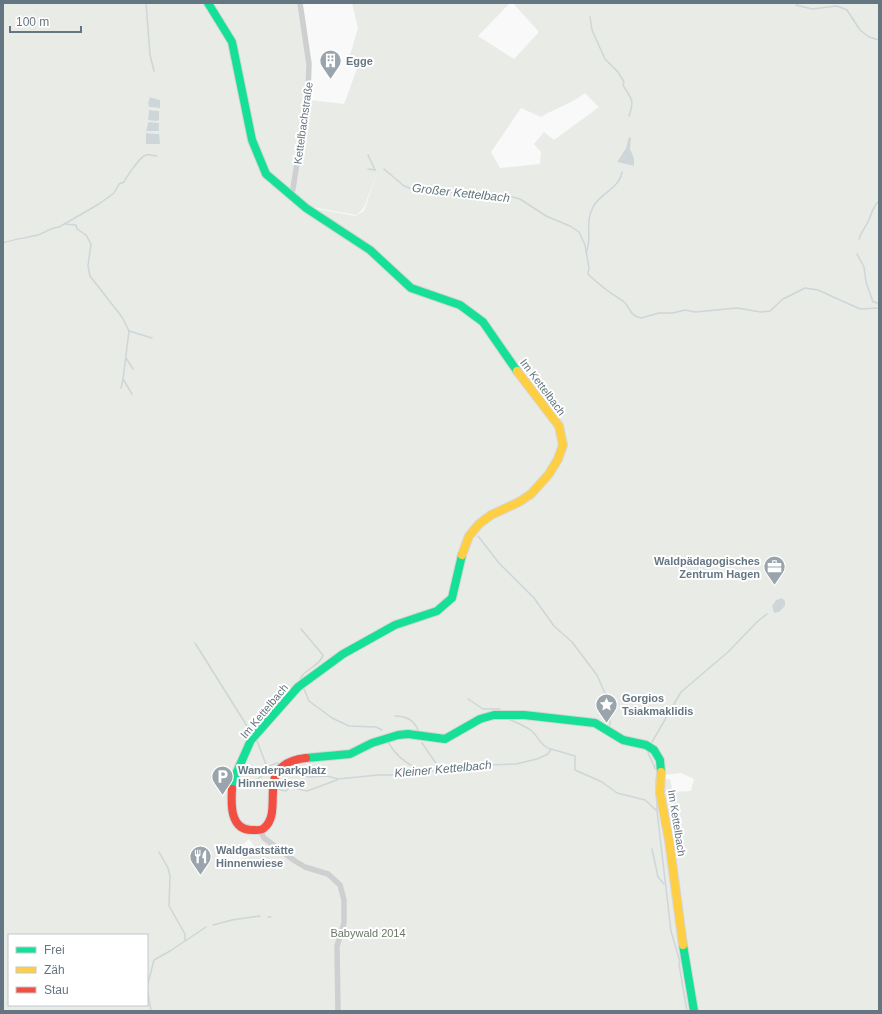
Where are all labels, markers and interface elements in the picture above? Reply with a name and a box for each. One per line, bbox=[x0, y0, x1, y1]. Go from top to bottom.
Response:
scale bar bbox=[10, 8, 81, 34]
text: 100 m bbox=[16, 15, 49, 29]
building icon: Egge bbox=[318, 48, 344, 81]
place label: Egge bbox=[346, 55, 373, 67]
street label: Kettelbachstraße bbox=[291, 81, 315, 165]
water label: Großer Kettelbach bbox=[412, 181, 511, 205]
street label: Im Kettelbach bbox=[518, 357, 568, 417]
office icon: Waldpädagogisches Zentrum Hagen bbox=[762, 554, 788, 587]
place label: Waldpädagogisches Zentrum Hagen bbox=[654, 555, 760, 580]
street label: Im Kettelbach bbox=[238, 681, 290, 741]
place icon: Gorgios Tsiakmaklidis bbox=[594, 691, 620, 724]
place label: Gorgios Tsiakmaklidis bbox=[622, 692, 693, 717]
water label: Kleiner Kettelbach bbox=[394, 758, 492, 780]
parking icon: Wanderparkplatz Hinnenwiese bbox=[209, 763, 235, 796]
place label: Wanderparkplatz Hinnenwiese bbox=[238, 764, 327, 789]
street label: Im Kettelbach bbox=[666, 789, 688, 857]
restaurant icon: Waldgaststätte Hinnenwiese bbox=[188, 843, 214, 876]
place label: Waldgaststätte Hinnenwiese bbox=[216, 844, 294, 869]
park label: Babywald 2014 bbox=[330, 927, 406, 939]
legend bbox=[8, 934, 148, 1006]
text: Frei bbox=[44, 943, 65, 957]
text: Zäh bbox=[44, 963, 65, 977]
text: Stau bbox=[44, 983, 69, 997]

